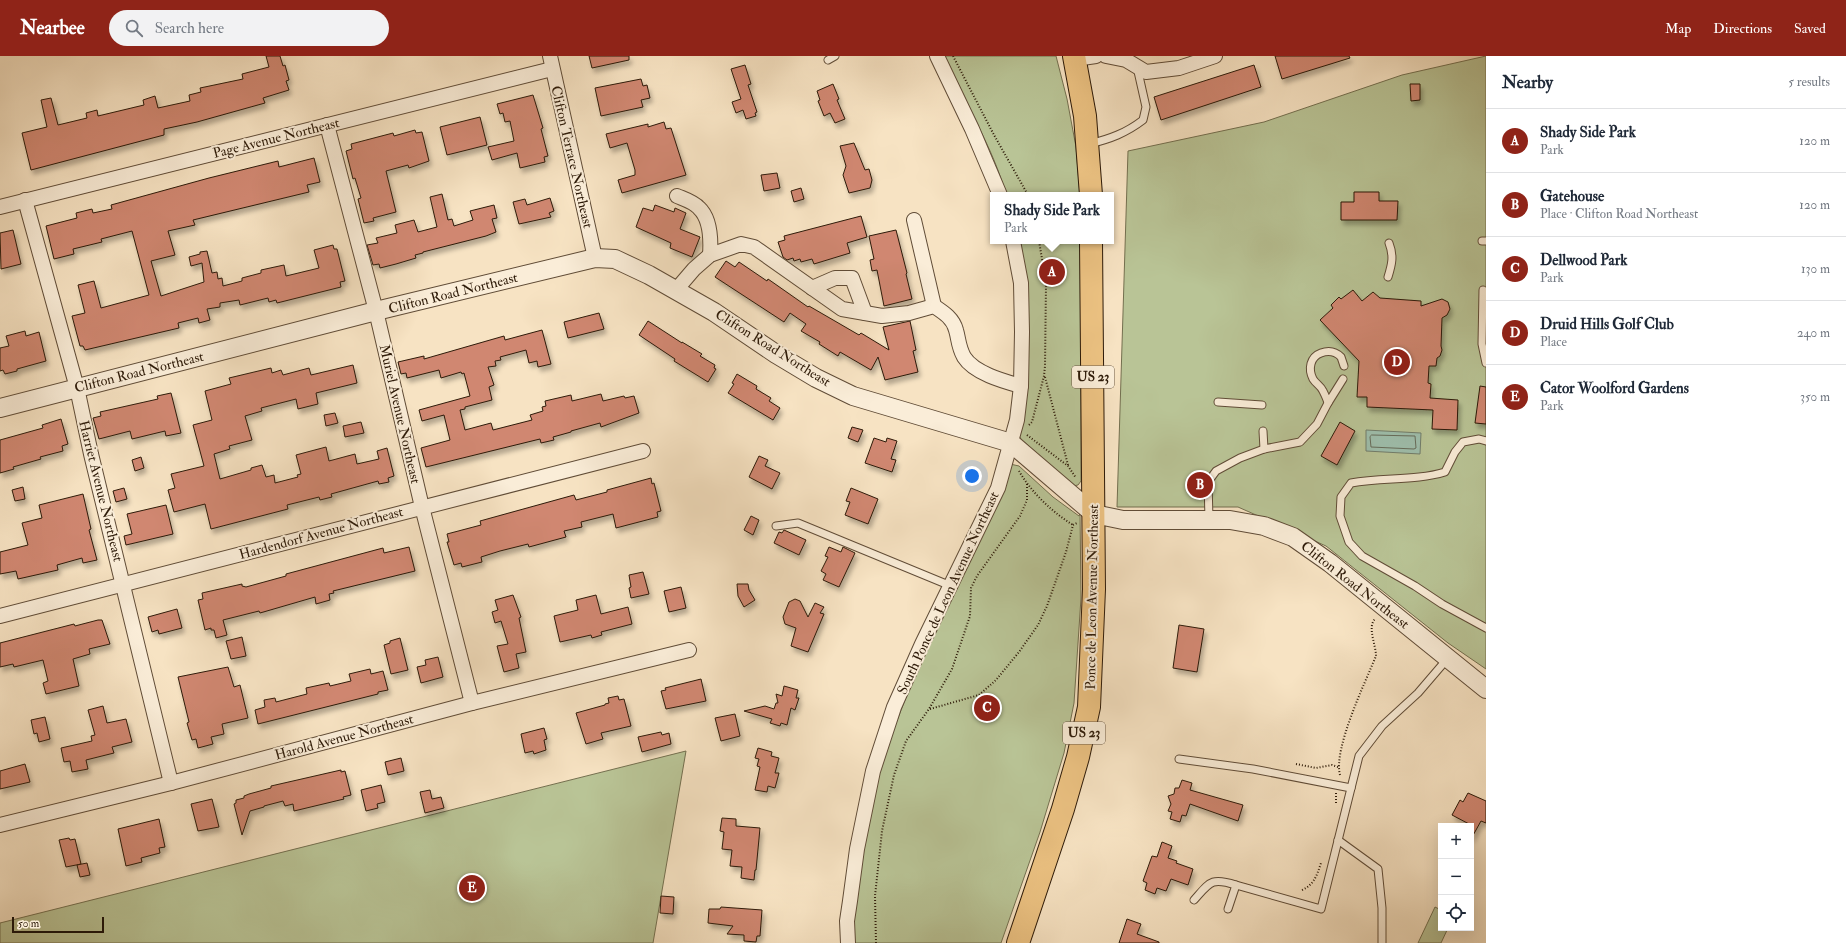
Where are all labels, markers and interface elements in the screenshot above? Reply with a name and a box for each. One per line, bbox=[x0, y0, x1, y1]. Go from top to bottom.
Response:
search box bbox=[109, 10, 389, 46]
text: Nearbee bbox=[20, 16, 85, 40]
icon: search bbox=[123, 17, 145, 39]
text: Search here bbox=[155, 19, 224, 38]
text: Map bbox=[1665, 20, 1691, 37]
text: Directions bbox=[1713, 20, 1772, 37]
text: Saved bbox=[1794, 20, 1826, 37]
text: Nearby bbox=[1502, 72, 1553, 93]
text: 5 results bbox=[1788, 74, 1830, 90]
street label: Clifton Terrace Northeast bbox=[547, 84, 597, 230]
street label: Page Avenue Northeast bbox=[211, 114, 341, 162]
text: Shady Side Park bbox=[1540, 123, 1636, 142]
text: A bbox=[1511, 133, 1519, 149]
text: 120 m bbox=[1799, 133, 1830, 149]
text: Park bbox=[1540, 142, 1564, 158]
text: Gatehouse bbox=[1540, 187, 1604, 206]
popup bbox=[990, 192, 1114, 244]
text: B bbox=[1511, 197, 1519, 213]
text: 120 m bbox=[1799, 197, 1830, 213]
text: Shady Side Park bbox=[1004, 201, 1100, 220]
text: Place · Clifton Road Northeast bbox=[1540, 206, 1698, 222]
text: Park bbox=[1004, 220, 1028, 236]
text: Dellwood Park bbox=[1540, 251, 1628, 270]
pin: A bbox=[1039, 257, 1065, 287]
text: C bbox=[1510, 261, 1520, 277]
text: 130 m bbox=[1801, 261, 1830, 277]
street label: Clifton Road Northeast bbox=[387, 269, 520, 317]
text: Park bbox=[1540, 270, 1564, 286]
street label: Clifton Road Northeast bbox=[712, 306, 834, 391]
text: Druid Hills Golf Club bbox=[1540, 315, 1674, 334]
text: D bbox=[1510, 325, 1520, 341]
text: 240 m bbox=[1797, 325, 1830, 341]
text: Place bbox=[1540, 334, 1567, 350]
street label: Muriel Avenue Northeast bbox=[376, 343, 424, 486]
pin: D bbox=[1384, 347, 1410, 377]
street label: Clifton Road Northeast bbox=[73, 348, 206, 396]
road number: US 23 bbox=[1072, 366, 1114, 388]
text: Cator Woolford Gardens bbox=[1540, 379, 1689, 398]
text: E bbox=[1510, 389, 1520, 405]
text: 350 m bbox=[1800, 389, 1830, 405]
text: Park bbox=[1540, 398, 1564, 414]
street label: Harriet Avenue Northeast bbox=[75, 419, 127, 564]
your location bbox=[962, 466, 982, 486]
pin: B bbox=[1187, 470, 1213, 500]
street label: South Ponce de Leon Avenue Northeast bbox=[893, 488, 1003, 697]
street label: Hardendorf Avenue Northeast bbox=[237, 503, 405, 563]
street label: Ponce de Leon Avenue Northeast bbox=[1082, 504, 1102, 690]
street label: Clifton Road Northeast bbox=[1297, 537, 1413, 633]
pin: C bbox=[974, 693, 1000, 723]
street label: Harold Avenue Northeast bbox=[273, 710, 416, 764]
road number: US 23 bbox=[1063, 722, 1105, 744]
map controls bbox=[1438, 823, 1474, 931]
button: + bbox=[1438, 823, 1474, 859]
button: − bbox=[1438, 859, 1474, 895]
pin: E bbox=[459, 873, 485, 903]
button: locate bbox=[1438, 895, 1474, 931]
scale bar bbox=[12, 915, 104, 934]
text: 50 m bbox=[18, 917, 39, 930]

